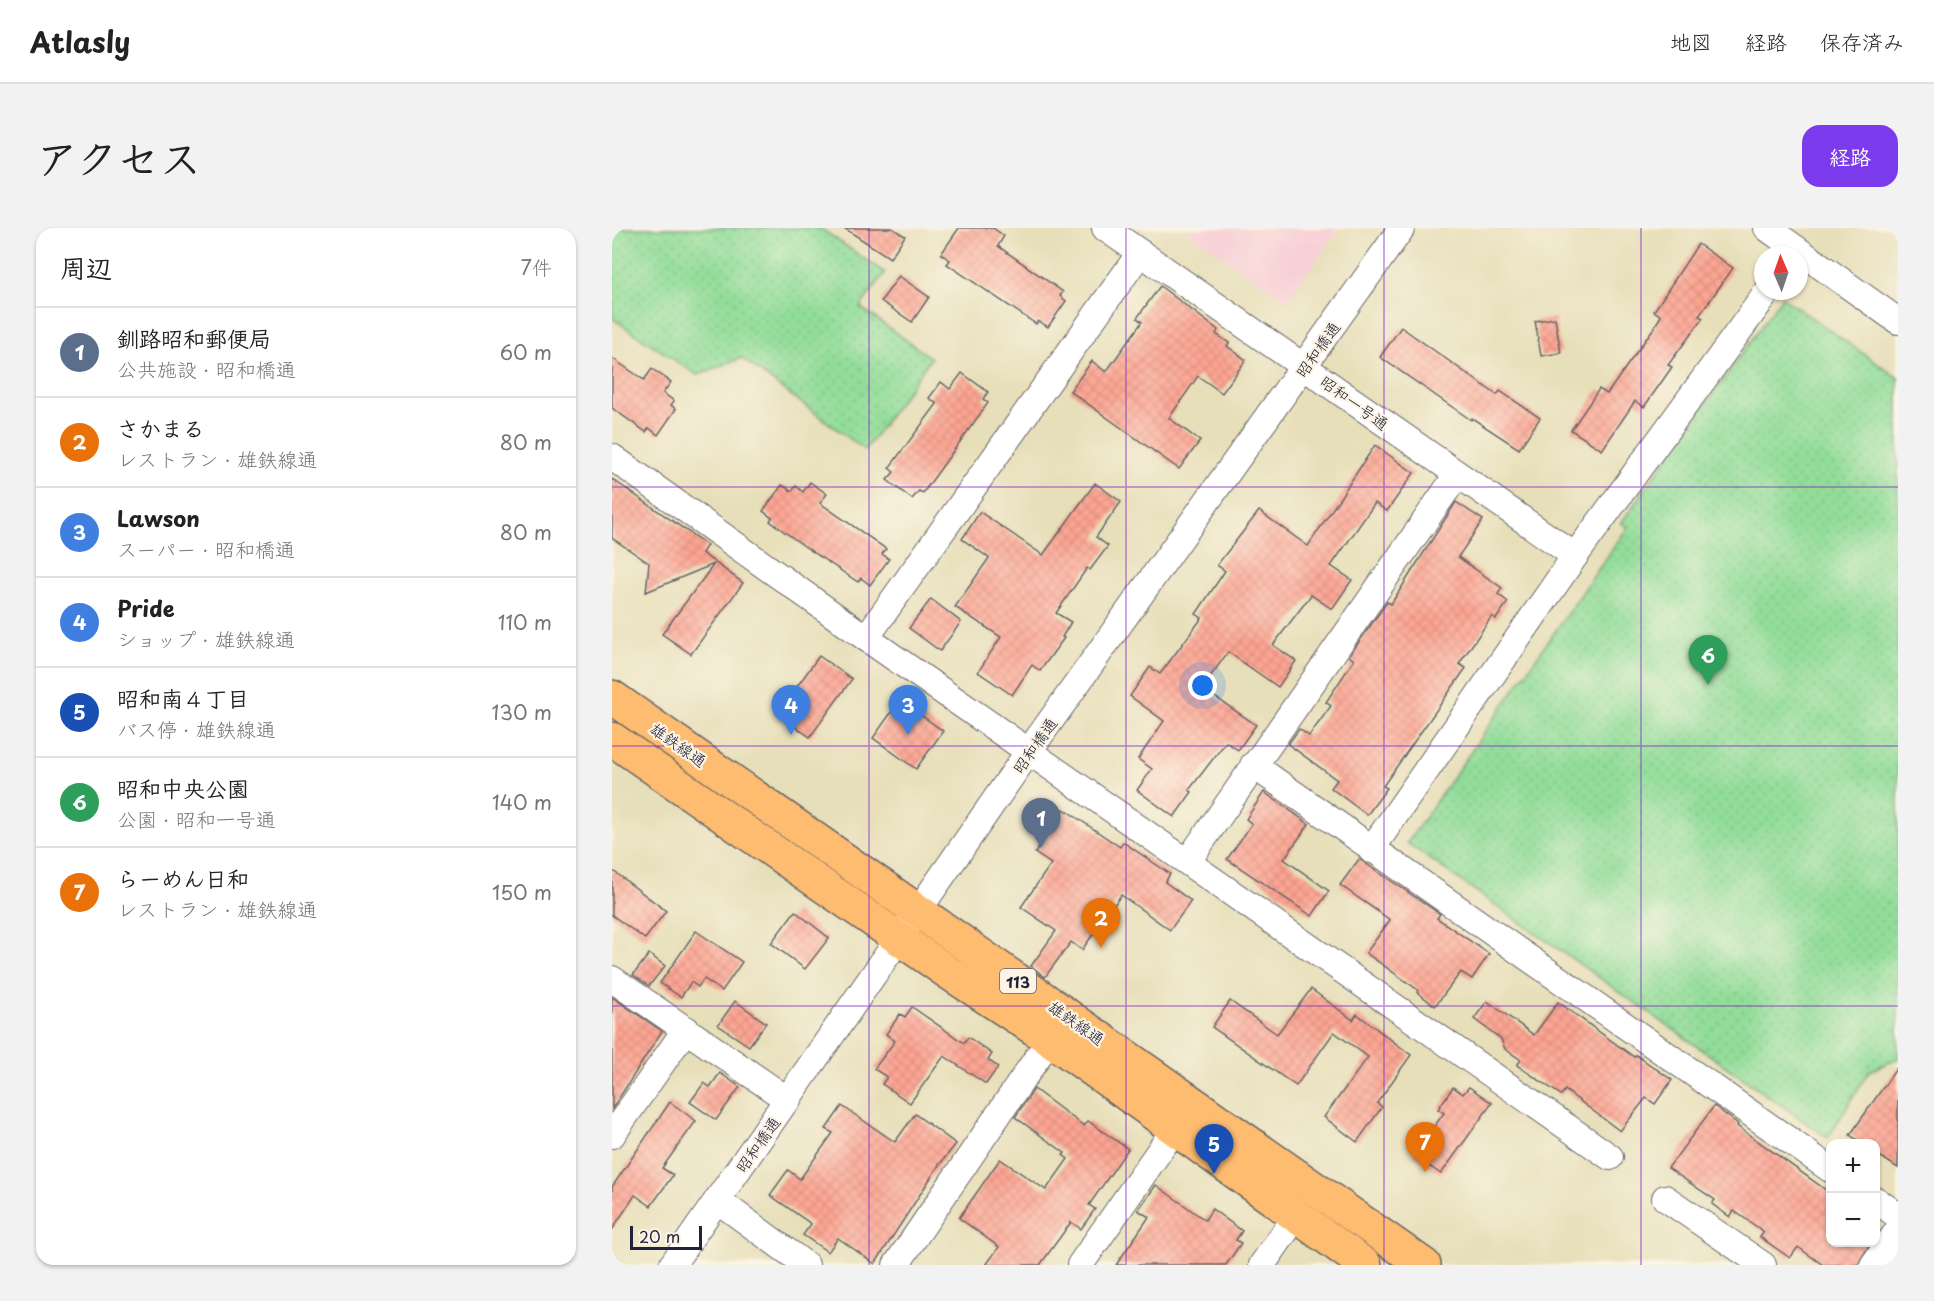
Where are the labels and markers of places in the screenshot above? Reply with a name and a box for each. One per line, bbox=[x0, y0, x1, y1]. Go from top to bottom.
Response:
pin: 6 bbox=[1688, 636, 1728, 685]
pin: 4 bbox=[772, 686, 810, 735]
pin: 3 bbox=[888, 686, 928, 735]
pin: 1 bbox=[1022, 798, 1060, 848]
pin: 2 bbox=[1082, 898, 1120, 948]
pin: 7 bbox=[1406, 1122, 1444, 1172]
pin: 5 bbox=[1194, 1124, 1234, 1174]

